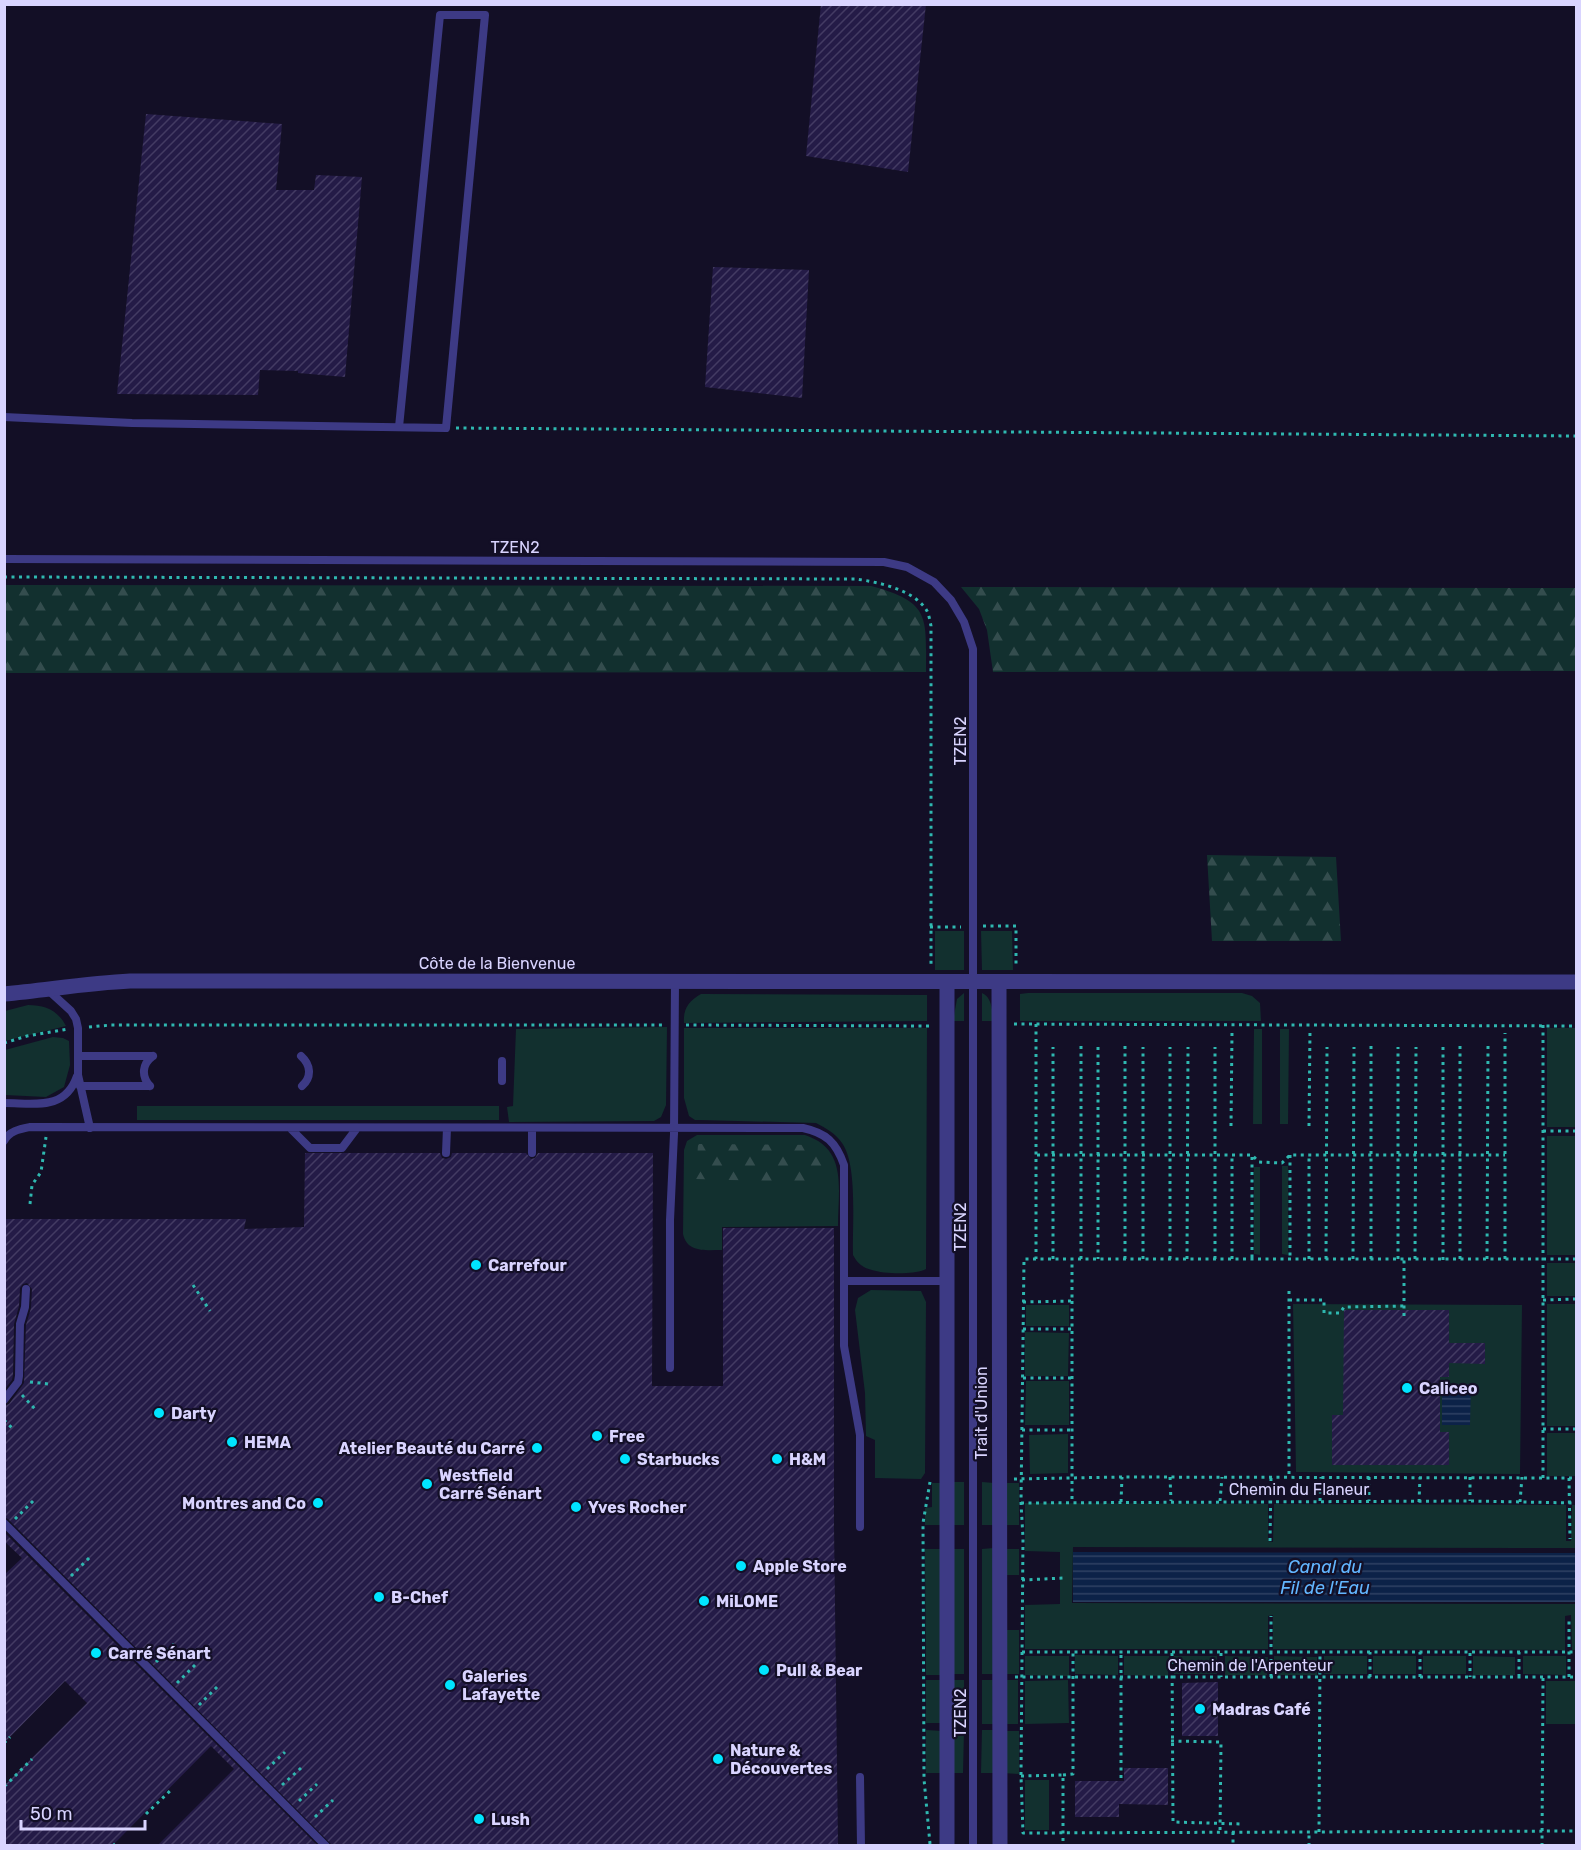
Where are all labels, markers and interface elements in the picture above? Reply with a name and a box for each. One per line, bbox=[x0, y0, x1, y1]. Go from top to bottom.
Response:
street label: TZEN2 bbox=[490, 538, 540, 557]
street label: TZEN2 bbox=[951, 716, 970, 766]
street label: Côte de la Bienvenue bbox=[419, 954, 575, 973]
street label: TZEN2 bbox=[951, 1202, 970, 1252]
place label: Carrefour bbox=[488, 1256, 568, 1275]
marker: Carrefour bbox=[469, 1258, 483, 1272]
street label: Trait d'Union bbox=[972, 1366, 991, 1460]
place label: Caliceo bbox=[1419, 1379, 1478, 1398]
marker: Caliceo bbox=[1400, 1381, 1414, 1395]
place label: Darty bbox=[171, 1404, 217, 1423]
marker: Darty bbox=[152, 1406, 166, 1420]
place label: Free bbox=[609, 1427, 645, 1446]
marker: Free bbox=[590, 1429, 604, 1443]
place label: HEMA bbox=[244, 1433, 291, 1452]
marker: HEMA bbox=[225, 1435, 239, 1449]
place label: Atelier Beauté du Carré bbox=[339, 1439, 525, 1458]
marker: Atelier Beauté du Carré bbox=[530, 1441, 544, 1455]
place label: Starbucks bbox=[637, 1450, 720, 1469]
place label: H&M bbox=[789, 1450, 826, 1469]
marker: Starbucks bbox=[618, 1452, 632, 1466]
marker: H&M bbox=[770, 1452, 784, 1466]
place label: Westfield Carré Sénart bbox=[439, 1466, 542, 1503]
marker: Westfield Carré Sénart bbox=[420, 1477, 434, 1491]
street label: Chemin du Flaneur bbox=[1229, 1480, 1369, 1499]
place label: Montres and Co bbox=[182, 1494, 306, 1513]
marker: Montres and Co bbox=[311, 1496, 325, 1510]
place label: Yves Rocher bbox=[588, 1498, 687, 1517]
marker: Yves Rocher bbox=[569, 1500, 583, 1514]
water label: Canal du Fil de l'Eau bbox=[1280, 1556, 1370, 1599]
place label: Apple Store bbox=[753, 1557, 847, 1576]
marker: Apple Store bbox=[734, 1559, 748, 1573]
place label: B-Chef bbox=[391, 1588, 449, 1607]
marker: B-Chef bbox=[372, 1590, 386, 1604]
place label: MiLOME bbox=[716, 1592, 778, 1611]
marker: MiLOME bbox=[697, 1594, 711, 1608]
place label: Carré Sénart bbox=[108, 1644, 211, 1663]
marker: Carré Sénart bbox=[89, 1646, 103, 1660]
street label: Chemin de l'Arpenteur bbox=[1167, 1656, 1333, 1675]
place label: Pull & Bear bbox=[776, 1661, 863, 1680]
marker: Pull & Bear bbox=[757, 1663, 771, 1677]
place label: Galeries Lafayette bbox=[462, 1667, 540, 1704]
marker: Galeries Lafayette bbox=[443, 1678, 457, 1692]
street label: TZEN2 bbox=[951, 1688, 970, 1738]
place label: Madras Café bbox=[1212, 1700, 1311, 1719]
marker: Madras Café bbox=[1193, 1702, 1207, 1716]
place label: Nature & Découvertes bbox=[730, 1741, 832, 1778]
marker: Nature & Découvertes bbox=[711, 1752, 725, 1766]
scale bar bbox=[21, 1793, 146, 1831]
text: 50 m bbox=[30, 1803, 73, 1825]
place label: Lush bbox=[491, 1810, 530, 1829]
marker: Lush bbox=[472, 1812, 486, 1826]

